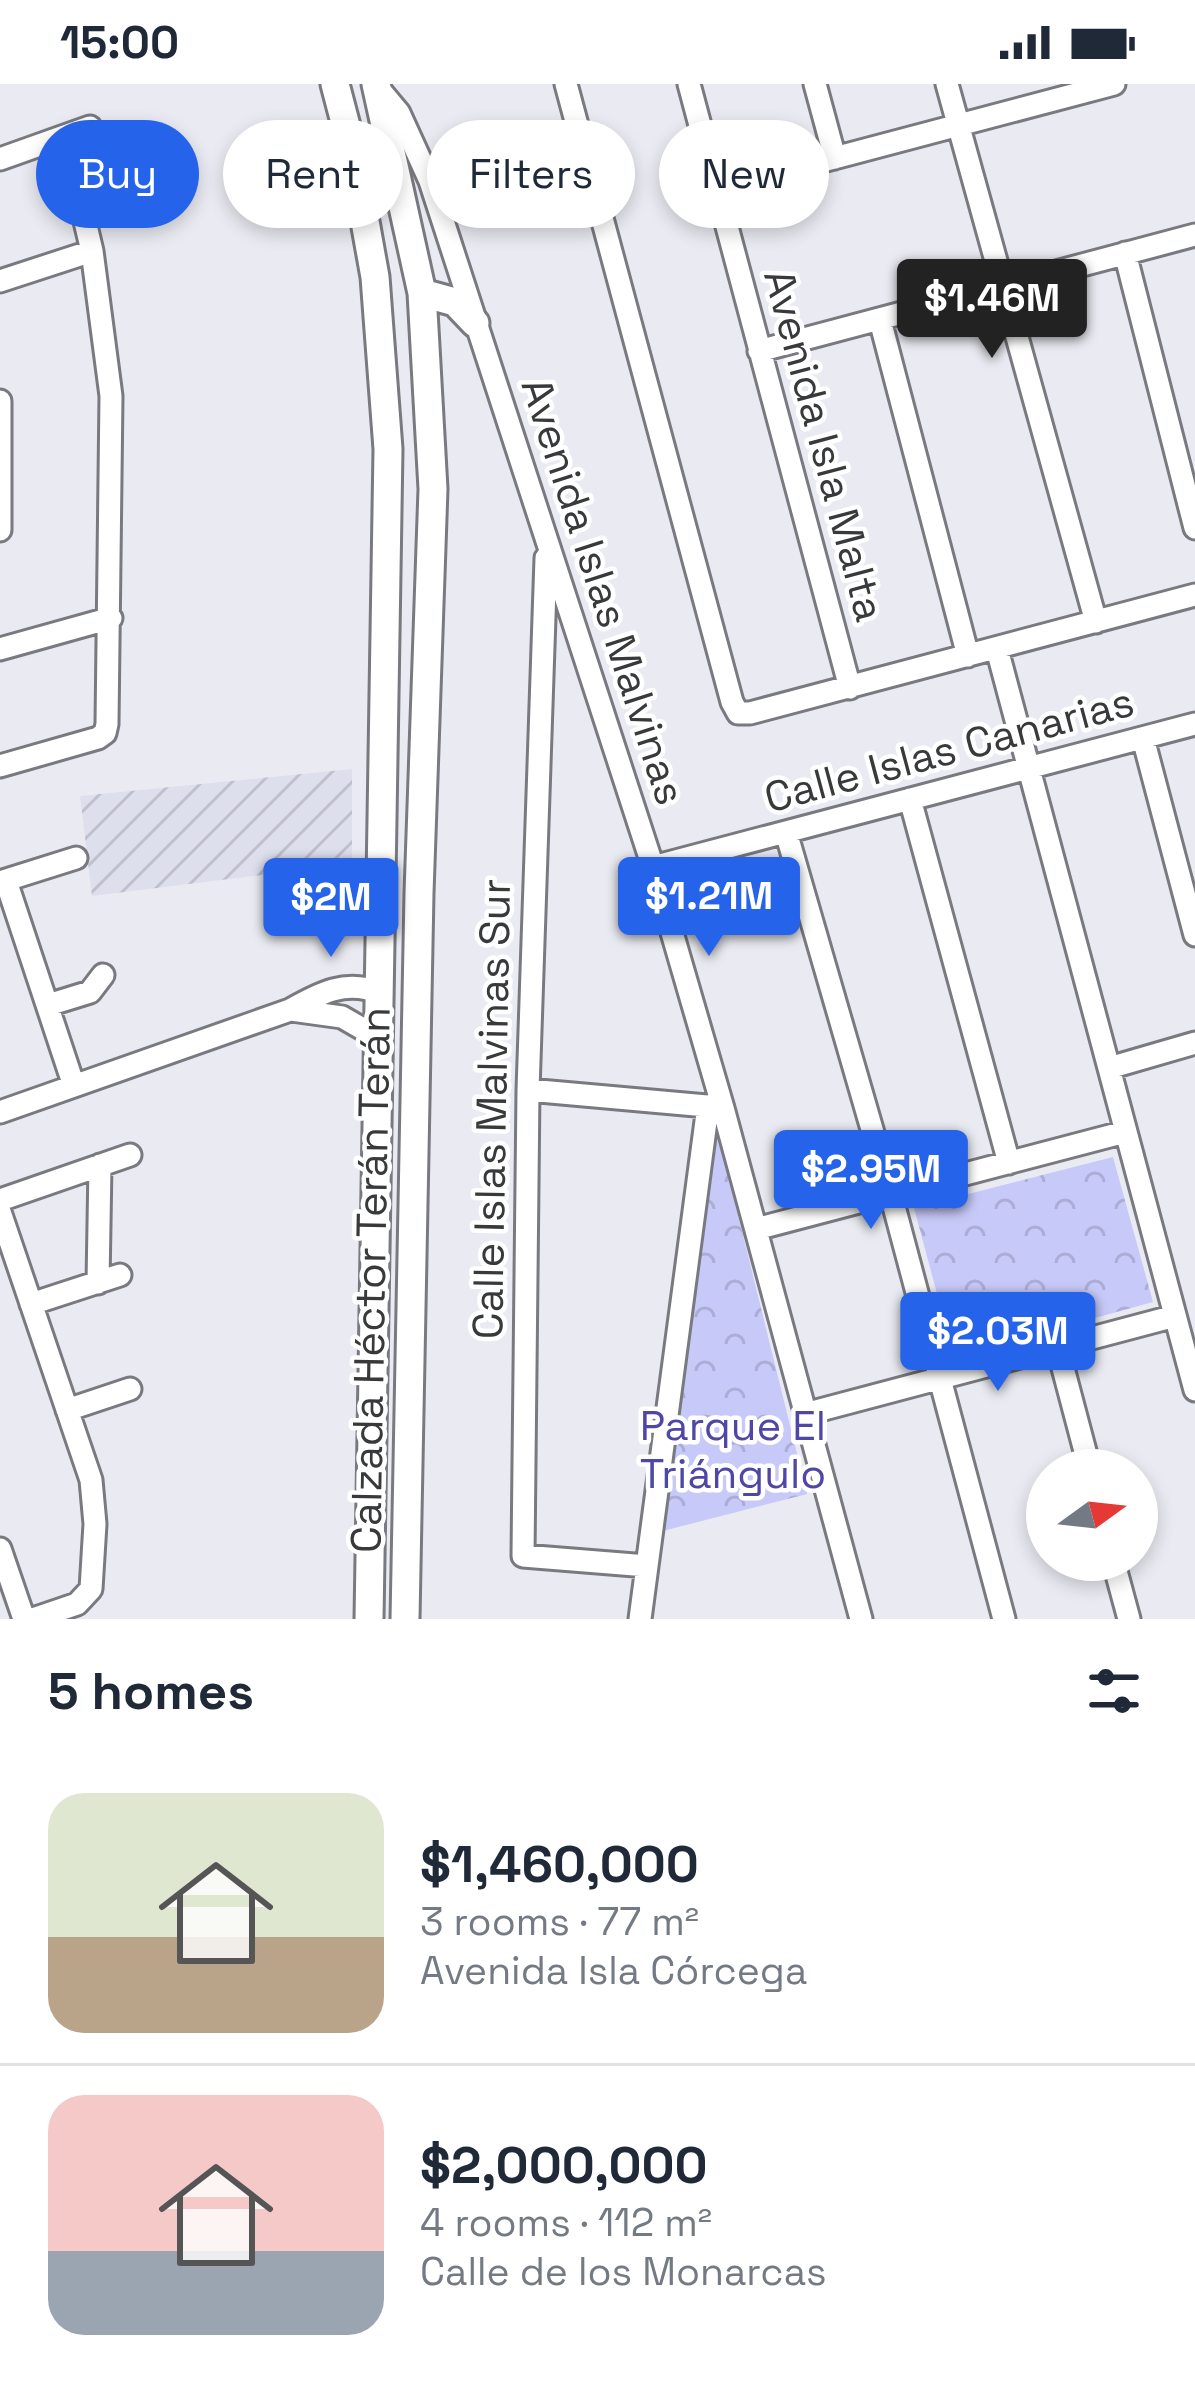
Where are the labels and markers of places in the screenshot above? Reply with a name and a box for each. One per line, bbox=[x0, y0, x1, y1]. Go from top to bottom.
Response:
pin: $1.46M bbox=[894, 259, 1090, 361]
pin: $1.21M bbox=[611, 857, 807, 959]
pin: $2M bbox=[273, 858, 389, 960]
pin: $2.95M bbox=[773, 1130, 969, 1232]
pin: $2.03M bbox=[900, 1292, 1096, 1394]

